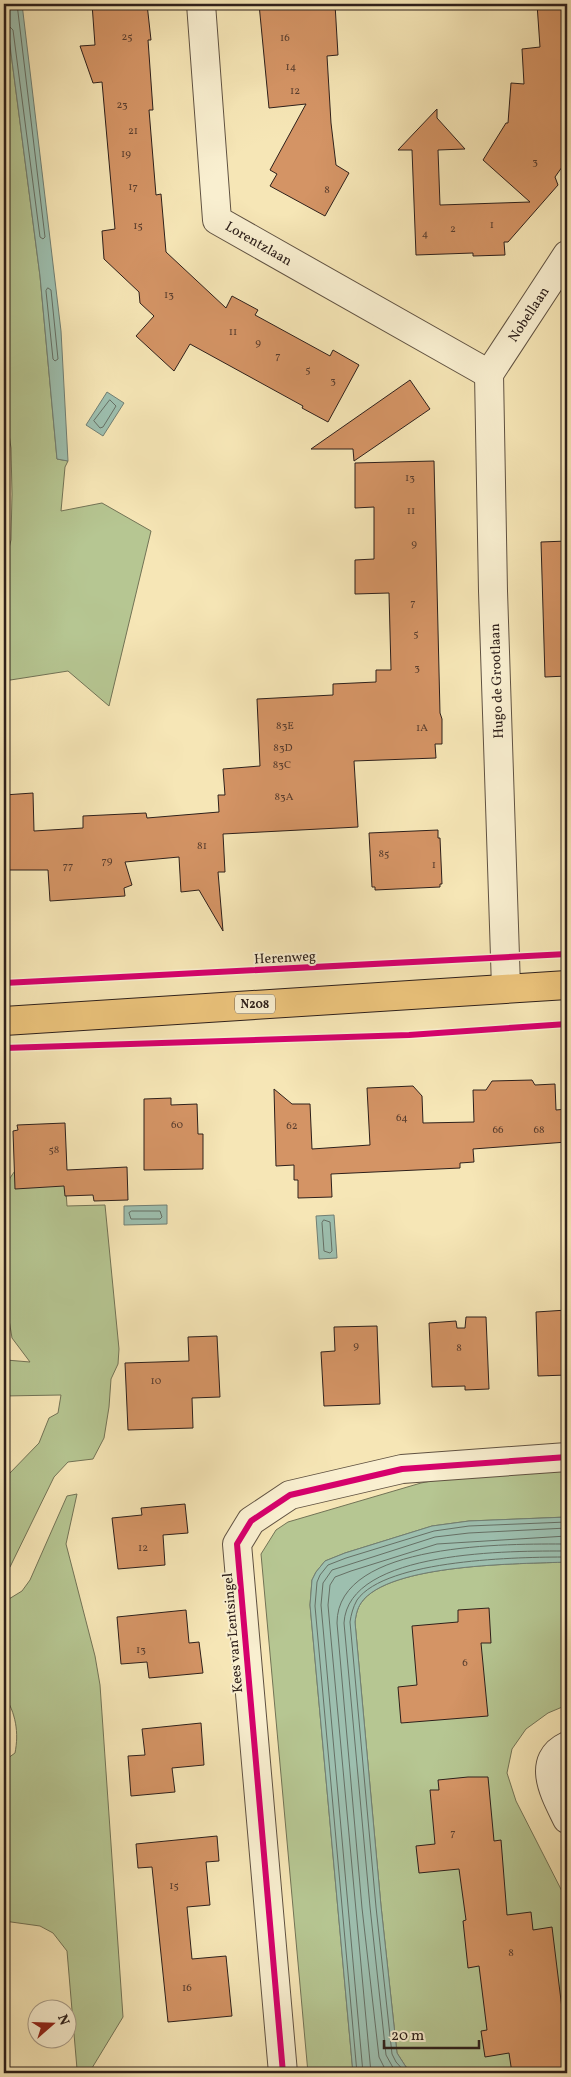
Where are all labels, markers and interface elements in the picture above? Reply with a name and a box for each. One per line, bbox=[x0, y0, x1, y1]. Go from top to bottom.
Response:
house number: 25 bbox=[121, 30, 133, 45]
house number: 16 bbox=[280, 31, 290, 46]
house number: 14 bbox=[286, 60, 297, 75]
house number: 12 bbox=[290, 84, 300, 99]
house number: 23 bbox=[116, 98, 128, 113]
house number: 21 bbox=[128, 124, 138, 139]
house number: 19 bbox=[121, 147, 131, 162]
house number: 3 bbox=[532, 155, 538, 170]
house number: 17 bbox=[128, 180, 138, 195]
house number: 8 bbox=[324, 183, 330, 198]
street label: Lorentzlaan bbox=[221, 217, 295, 271]
house number: 1 bbox=[490, 218, 494, 233]
house number: 15 bbox=[133, 219, 143, 234]
house number: 2 bbox=[450, 222, 456, 237]
house number: 4 bbox=[422, 227, 429, 242]
street label: Nobellaan bbox=[504, 283, 554, 346]
house number: 13 bbox=[164, 288, 174, 303]
house number: 11 bbox=[229, 325, 237, 340]
house number: 9 bbox=[255, 336, 261, 351]
house number: 7 bbox=[275, 349, 281, 364]
house number: 5 bbox=[305, 363, 311, 378]
house number: 3 bbox=[330, 374, 336, 389]
house number: 13 bbox=[405, 471, 415, 486]
house number: 11 bbox=[407, 504, 415, 519]
house number: 9 bbox=[411, 537, 417, 552]
house number: 7 bbox=[410, 596, 416, 611]
street label: Hugo de Grootlaan bbox=[486, 623, 509, 739]
house number: 5 bbox=[413, 627, 419, 642]
house number: 3 bbox=[414, 661, 420, 676]
house number: 83E bbox=[276, 719, 294, 734]
house number: 1A bbox=[416, 721, 428, 736]
house number: 83D bbox=[273, 741, 293, 756]
house number: 83C bbox=[273, 758, 291, 773]
house number: 83A bbox=[275, 790, 294, 805]
house number: 81 bbox=[197, 839, 207, 854]
house number: 85 bbox=[379, 847, 389, 862]
house number: 79 bbox=[102, 854, 113, 869]
house number: 1 bbox=[432, 858, 436, 873]
house number: 77 bbox=[63, 859, 73, 874]
street label: Herenweg bbox=[254, 947, 317, 970]
road number: N208 bbox=[235, 994, 275, 1014]
house number: 64 bbox=[396, 1111, 408, 1126]
house number: 60 bbox=[171, 1118, 183, 1133]
house number: 62 bbox=[286, 1119, 298, 1134]
house number: 66 bbox=[492, 1123, 504, 1138]
house number: 68 bbox=[533, 1123, 545, 1138]
house number: 58 bbox=[49, 1143, 60, 1158]
house number: 9 bbox=[353, 1339, 359, 1354]
house number: 8 bbox=[456, 1341, 462, 1356]
house number: 10 bbox=[151, 1374, 162, 1389]
house number: 12 bbox=[138, 1541, 148, 1556]
street label: Kees van Lentsingel bbox=[219, 1572, 248, 1694]
house number: 13 bbox=[136, 1643, 146, 1658]
house number: 6 bbox=[462, 1656, 468, 1671]
house number: 7 bbox=[450, 1826, 456, 1841]
house number: 15 bbox=[169, 1879, 179, 1894]
house number: 8 bbox=[508, 1946, 514, 1961]
house number: 16 bbox=[182, 1981, 192, 1996]
north arrow bbox=[28, 2000, 78, 2050]
text: N bbox=[52, 2012, 73, 2028]
scale bar bbox=[384, 2017, 478, 2049]
text: 20 m bbox=[391, 2026, 424, 2047]

